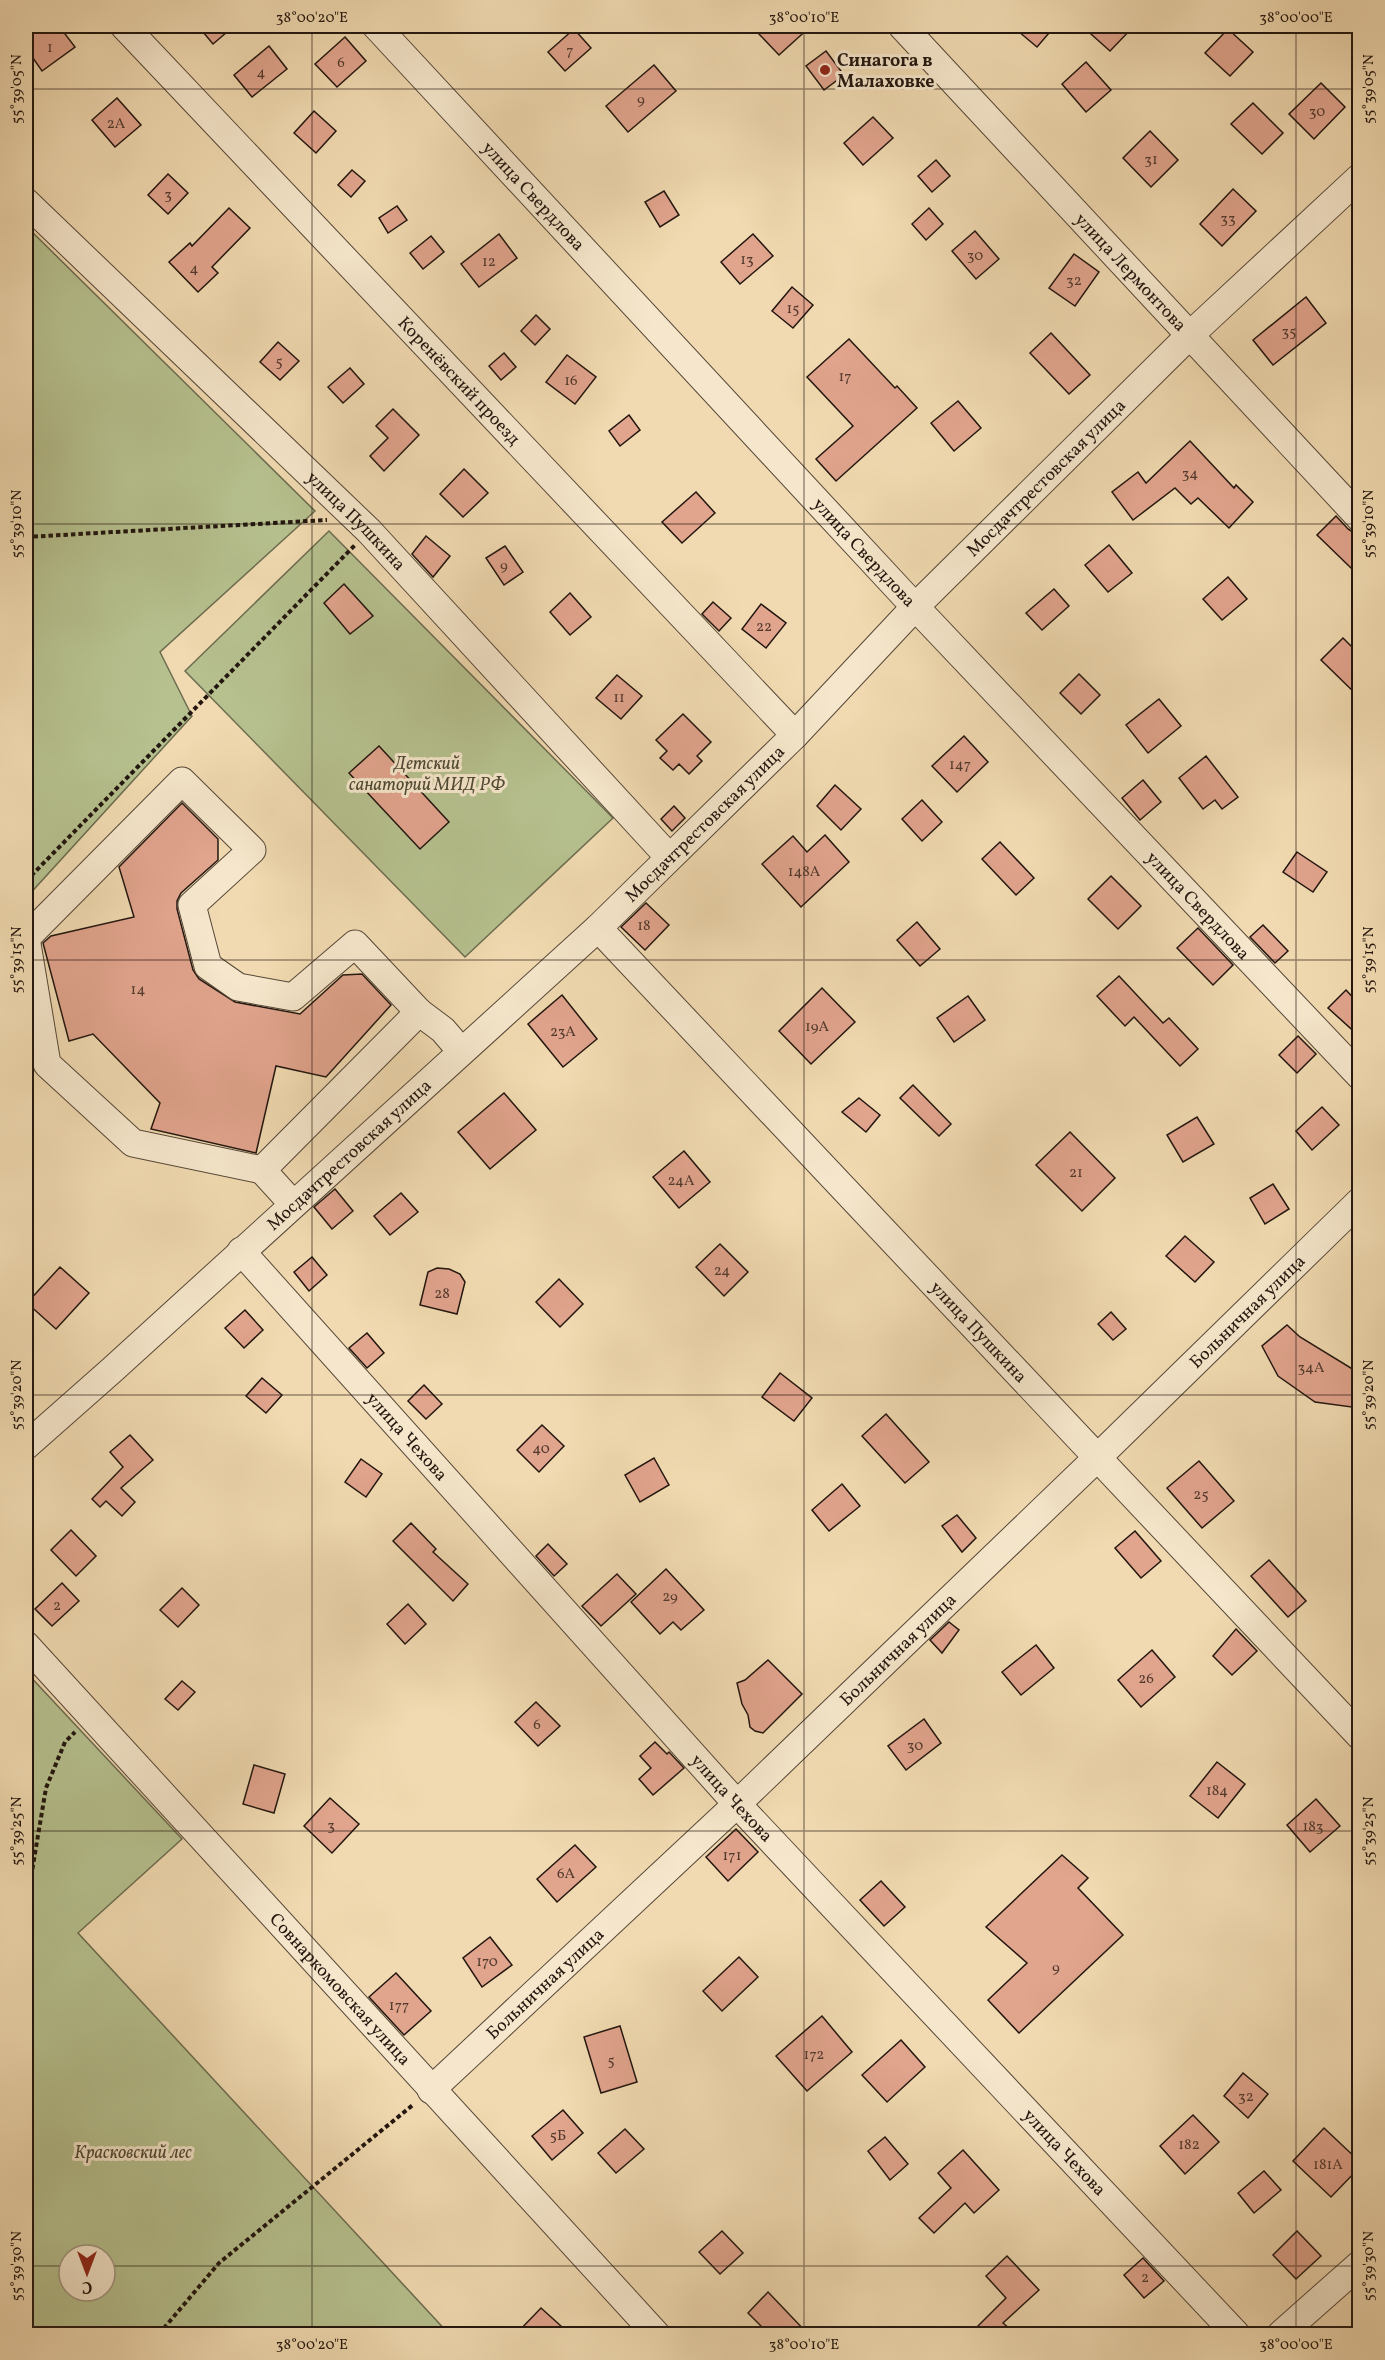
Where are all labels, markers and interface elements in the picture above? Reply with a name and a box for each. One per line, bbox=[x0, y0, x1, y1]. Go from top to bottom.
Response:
text: 38°00'20"E bbox=[276, 8, 348, 29]
text: 38°00'10"E bbox=[769, 8, 839, 29]
text: 38°00'00"E bbox=[1259, 8, 1333, 29]
house number: 1 bbox=[47, 38, 53, 59]
house number: 7 bbox=[566, 41, 574, 62]
place label: Синагога в Малаховке bbox=[837, 49, 934, 95]
house number: 6 bbox=[337, 53, 345, 74]
text: 55°39'05"N bbox=[7, 54, 28, 124]
text: 55°39'05"N bbox=[1359, 54, 1380, 124]
house number: 4 bbox=[257, 63, 266, 84]
marker: Синагога в Малаховке bbox=[818, 63, 832, 77]
house number: 9 bbox=[637, 90, 645, 111]
house number: 30 bbox=[1309, 102, 1325, 123]
house number: 2А bbox=[107, 114, 126, 135]
street label: улица Свердлова bbox=[476, 137, 590, 257]
house number: 31 bbox=[1144, 150, 1158, 171]
house number: 3 bbox=[164, 185, 172, 206]
street label: улица Лермонтова bbox=[1068, 208, 1191, 338]
house number: 33 bbox=[1220, 209, 1236, 230]
house number: 30 bbox=[967, 246, 983, 267]
house number: 13 bbox=[740, 250, 754, 271]
house number: 12 bbox=[482, 252, 496, 273]
house number: 4 bbox=[190, 259, 199, 280]
house number: 32 bbox=[1066, 271, 1082, 292]
house number: 15 bbox=[786, 299, 800, 320]
street label: Коренёвский проезд bbox=[391, 312, 525, 451]
house number: 35 bbox=[1282, 322, 1296, 343]
house number: 5 bbox=[275, 352, 283, 373]
house number: 17 bbox=[838, 367, 852, 388]
house number: 16 bbox=[564, 371, 578, 392]
street label: Мосдачтрестовская улица bbox=[962, 394, 1132, 563]
house number: 34 bbox=[1182, 464, 1198, 485]
street label: улица Пушкина bbox=[300, 466, 411, 577]
text: 55°39'10"N bbox=[7, 490, 28, 558]
text: 55°39'10"N bbox=[1359, 490, 1380, 558]
street label: улица Свердлова bbox=[806, 493, 921, 614]
house number: 9 bbox=[500, 556, 508, 577]
house number: 22 bbox=[756, 617, 772, 638]
house number: 11 bbox=[613, 688, 625, 709]
street label: Мосдачтрестовская улица bbox=[620, 740, 791, 909]
park label: Детский санаторий МИД РФ bbox=[349, 752, 505, 798]
house number: 147 bbox=[949, 755, 971, 776]
street label: улица Свердлова bbox=[1140, 847, 1255, 966]
house number: 148А bbox=[788, 862, 821, 883]
house number: 18 bbox=[637, 916, 651, 937]
text: 55°39'15"N bbox=[7, 926, 28, 994]
text: 55°39'15"N bbox=[1359, 926, 1380, 994]
house number: 14 bbox=[131, 980, 145, 1001]
house number: 19А bbox=[805, 1017, 830, 1038]
house number: 23А bbox=[550, 1022, 576, 1043]
street label: Мосдачтрестовская улица bbox=[262, 1074, 438, 1237]
house number: 21 bbox=[1069, 1163, 1083, 1184]
house number: 24А bbox=[667, 1171, 695, 1192]
street label: Больничная улица bbox=[1185, 1250, 1312, 1375]
house number: 24 bbox=[714, 1261, 730, 1282]
street label: улица Пушкина bbox=[923, 1276, 1032, 1389]
house number: 28 bbox=[434, 1284, 450, 1305]
house number: 34А bbox=[1297, 1358, 1325, 1379]
text: 55°39'20"N bbox=[7, 1360, 28, 1430]
text: 55°39'20"N bbox=[1359, 1360, 1380, 1430]
street label: улица Чехова bbox=[360, 1387, 453, 1487]
house number: 40 bbox=[532, 1439, 550, 1460]
house number: 25 bbox=[1193, 1485, 1209, 1506]
house number: 29 bbox=[662, 1587, 678, 1608]
street label: Больничная улица bbox=[835, 1588, 963, 1713]
house number: 2 bbox=[53, 1596, 61, 1617]
house number: 26 bbox=[1138, 1669, 1154, 1690]
house number: 6 bbox=[533, 1715, 541, 1736]
house number: 30 bbox=[907, 1736, 923, 1757]
street label: улица Чехова bbox=[684, 1749, 778, 1849]
house number: 184 bbox=[1206, 1781, 1228, 1802]
text: 55°39'25"N bbox=[7, 1796, 28, 1866]
text: 55°39'25"N bbox=[1359, 1796, 1380, 1866]
house number: 3 bbox=[327, 1816, 335, 1837]
house number: 183 bbox=[1302, 1817, 1324, 1838]
house number: 171 bbox=[723, 1846, 741, 1867]
house number: 6А bbox=[557, 1864, 576, 1885]
street label: Совнаркомовская улица bbox=[263, 1908, 416, 2072]
street label: Больничная улица bbox=[481, 1923, 611, 2046]
house number: 170 bbox=[476, 1952, 498, 1973]
house number: 9 bbox=[1052, 1958, 1060, 1979]
house number: 177 bbox=[389, 1996, 409, 2017]
house number: 172 bbox=[804, 2045, 824, 2066]
house number: 5 bbox=[607, 2051, 615, 2072]
house number: 32 bbox=[1238, 2087, 1254, 2108]
street label: улица Чехова bbox=[1016, 2104, 1111, 2202]
house number: 5Б bbox=[550, 2126, 566, 2147]
house number: 182 bbox=[1178, 2135, 1200, 2156]
park label: Красковский лес bbox=[74, 2141, 192, 2166]
house number: 181А bbox=[1313, 2155, 1343, 2176]
text: 55°39'30"N bbox=[7, 2231, 28, 2301]
text: 55°39'30"N bbox=[1359, 2231, 1380, 2301]
north arrow bbox=[57, 2243, 117, 2303]
house number: 2 bbox=[1141, 2268, 1149, 2289]
text: С bbox=[82, 2275, 92, 2297]
text: 38°00'20"E bbox=[276, 2335, 348, 2356]
text: 38°00'10"E bbox=[769, 2335, 839, 2356]
text: 38°00'00"E bbox=[1259, 2335, 1333, 2356]

